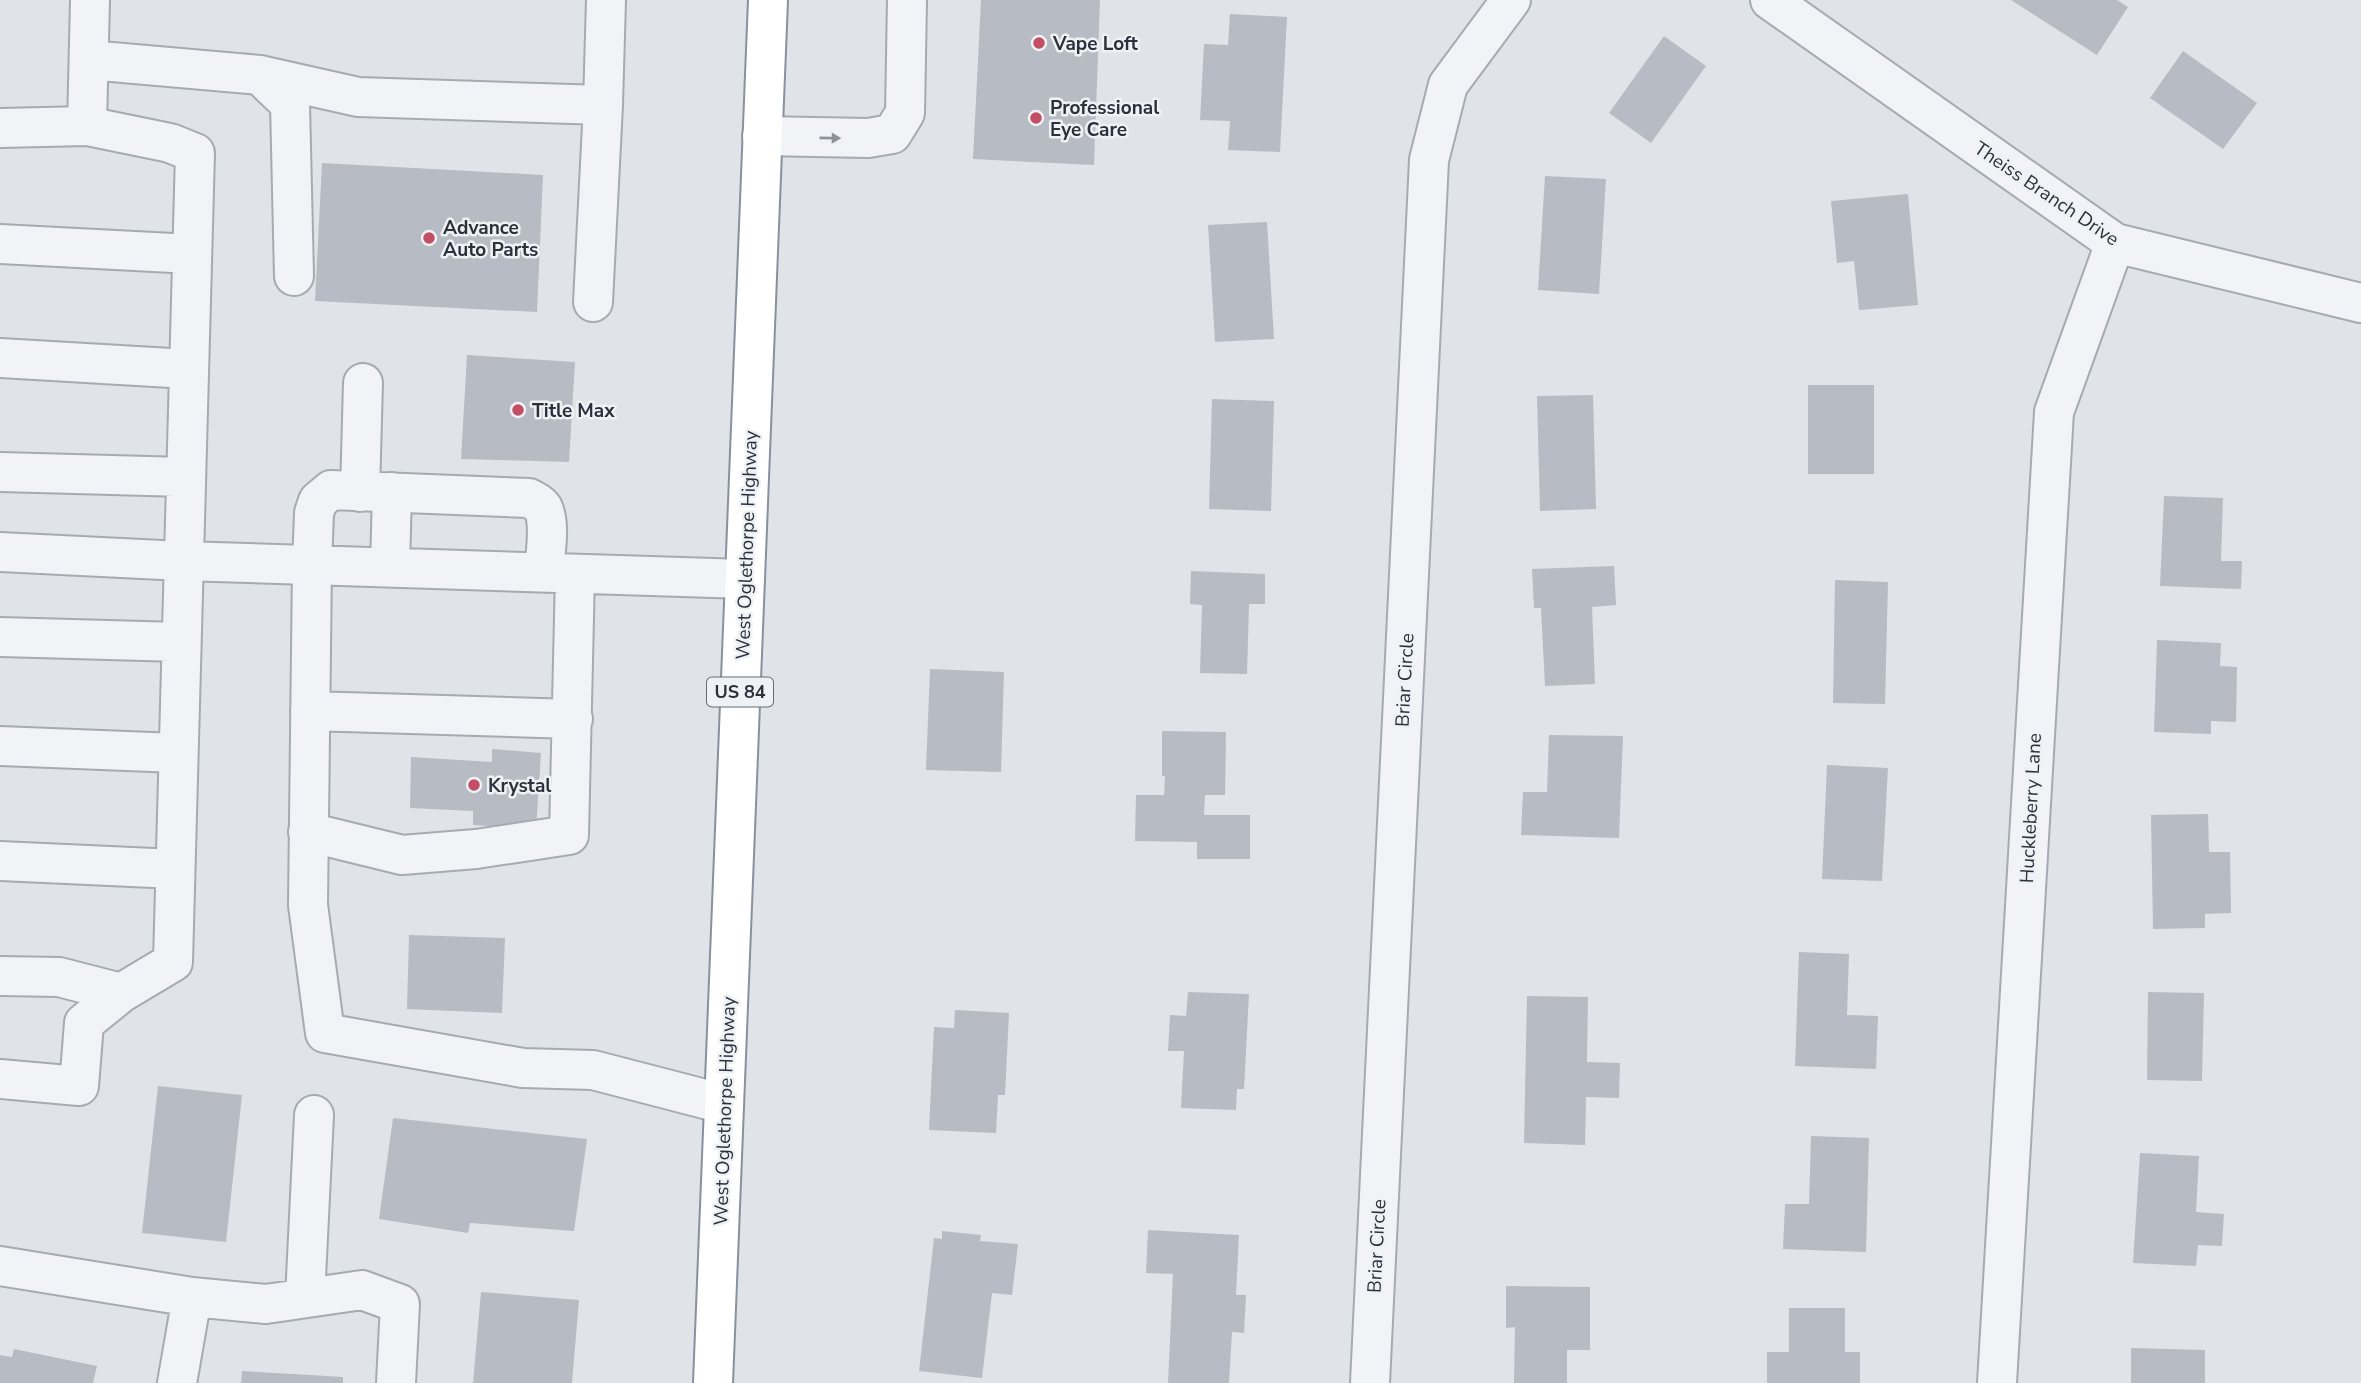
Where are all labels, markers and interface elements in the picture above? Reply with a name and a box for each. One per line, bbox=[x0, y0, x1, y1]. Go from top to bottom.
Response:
place label: Vape Loft bbox=[1052, 31, 1138, 57]
marker: Vape Loft bbox=[1031, 35, 1047, 51]
place label: Professional Eye Care bbox=[1050, 95, 1159, 143]
marker: Professional Eye Care bbox=[1028, 110, 1044, 126]
one-way arrow bbox=[820, 132, 842, 143]
street label: Theiss Branch Drive bbox=[1969, 136, 2124, 252]
place label: Advance Auto Parts bbox=[443, 215, 538, 263]
marker: Advance Auto Parts bbox=[421, 230, 437, 246]
place label: Title Max bbox=[532, 398, 615, 424]
marker: Title Max bbox=[510, 402, 526, 418]
street label: West Oglethorpe Highway bbox=[730, 430, 764, 660]
street label: Briar Circle bbox=[1390, 632, 1420, 728]
road number: US 84 bbox=[707, 678, 773, 706]
street label: Huckleberry Lane bbox=[2014, 732, 2048, 884]
place label: Krystal bbox=[488, 773, 551, 799]
marker: Krystal bbox=[466, 777, 482, 793]
street label: West Oglethorpe Highway bbox=[708, 996, 742, 1226]
street label: Briar Circle bbox=[1362, 1198, 1392, 1294]

